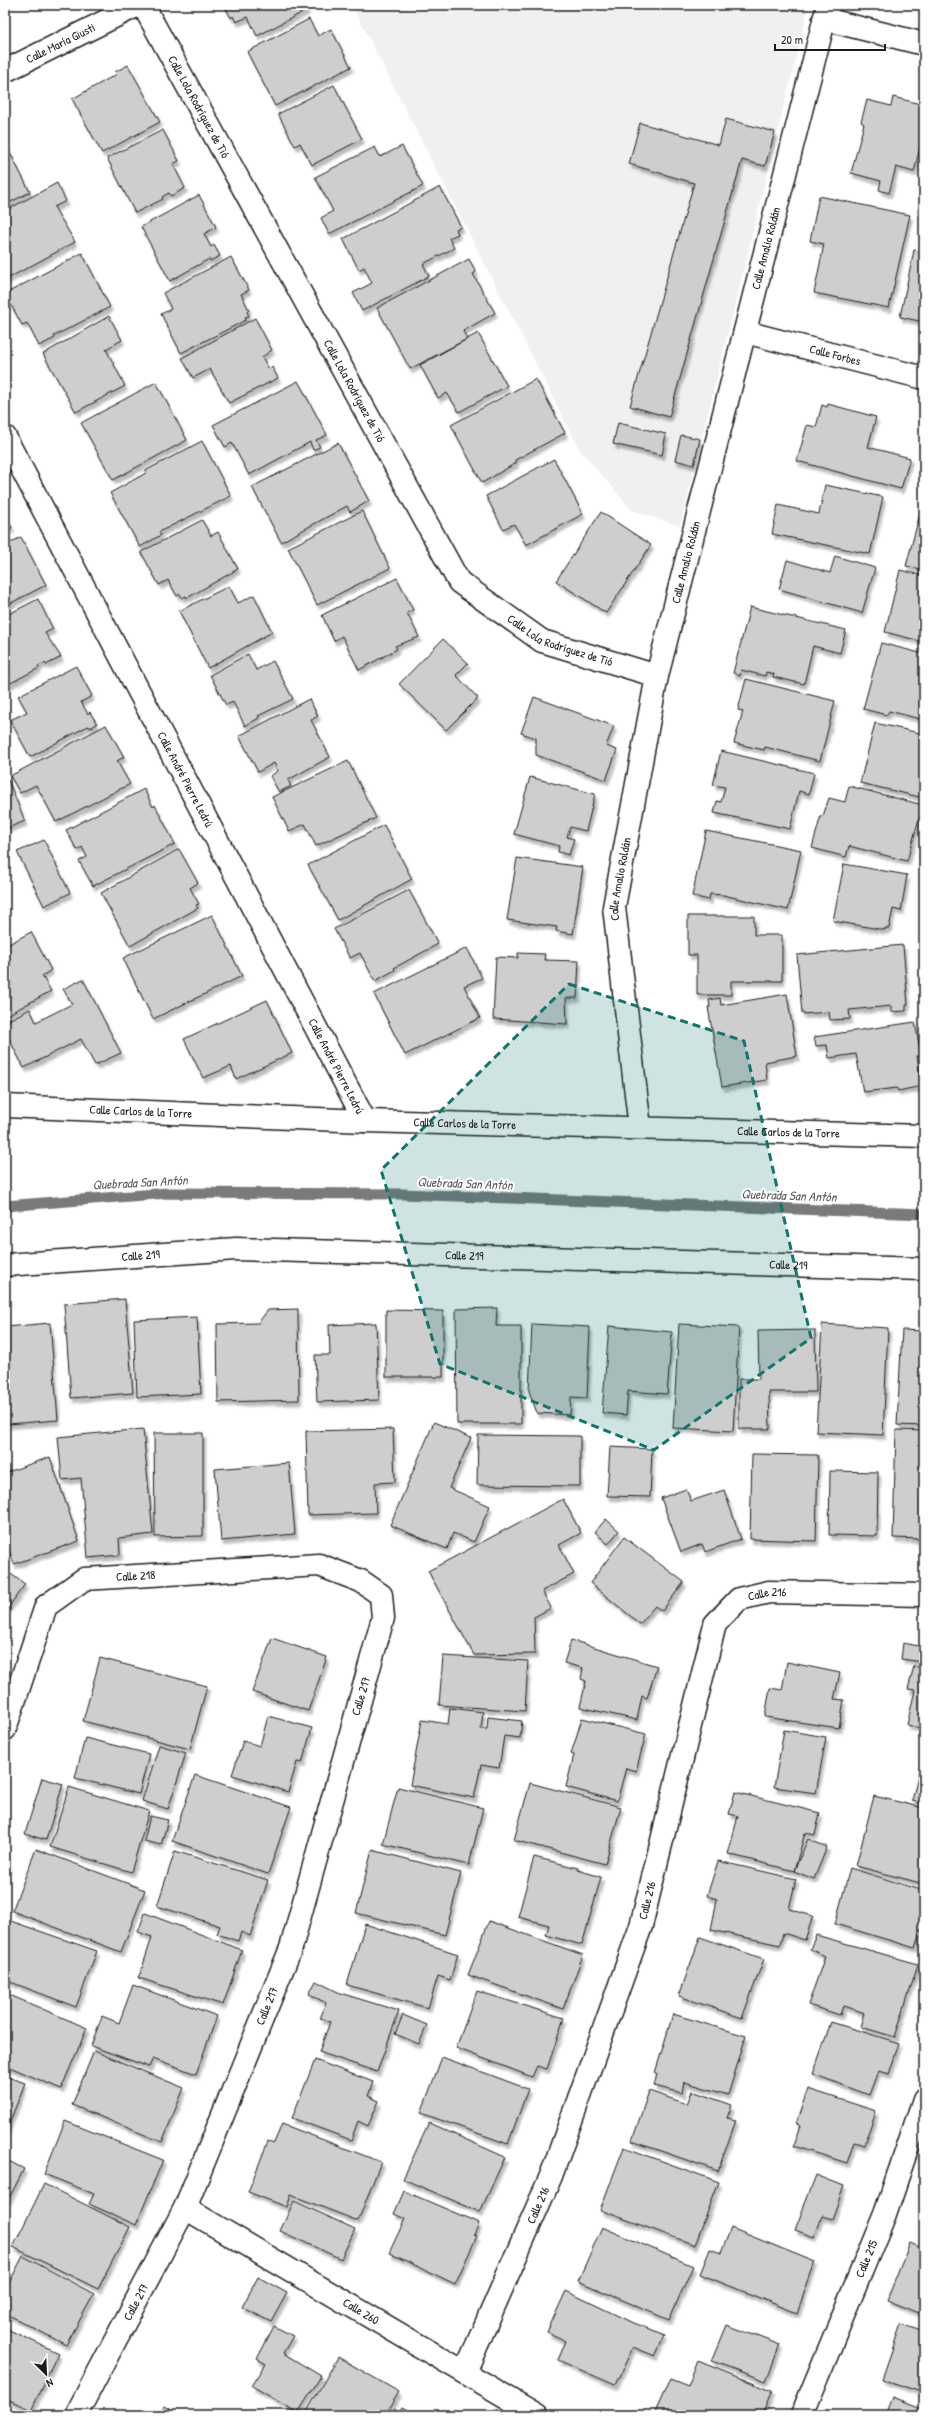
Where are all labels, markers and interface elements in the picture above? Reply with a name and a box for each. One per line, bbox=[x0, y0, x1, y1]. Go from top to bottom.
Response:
street label: Calle María Giusti bbox=[23, 19, 98, 67]
scale bar bbox=[775, 26, 885, 52]
text: 20 m bbox=[781, 31, 803, 48]
street label: Calle Lola Rodríguez de Tió bbox=[164, 52, 234, 161]
street label: Calle Amalio Roldán bbox=[747, 205, 784, 291]
street label: Calle Lola Rodríguez de Tió bbox=[320, 336, 390, 445]
street label: Calle Forbes bbox=[808, 340, 863, 370]
street label: Calle Amalio Roldán bbox=[667, 519, 704, 605]
street label: Calle Lola Rodríguez de Tió bbox=[504, 610, 615, 670]
street label: Calle André Pierre Ledrú bbox=[154, 729, 218, 830]
street label: Calle Amalio Roldán bbox=[605, 836, 635, 922]
street label: Calle André Pierre Ledrú bbox=[304, 1015, 369, 1117]
street label: Calle Carlos de la Torre bbox=[89, 1101, 193, 1122]
street label: Calle Carlos de la Torre bbox=[413, 1113, 516, 1133]
street label: Calle Carlos de la Torre bbox=[737, 1122, 840, 1142]
water label: Quebrada San Antón bbox=[92, 1170, 189, 1193]
water label: Quebrada San Antón bbox=[417, 1172, 514, 1194]
water label: Quebrada San Antón bbox=[741, 1184, 838, 1206]
street label: Calle 219 bbox=[121, 1245, 161, 1265]
street label: Calle 219 bbox=[445, 1246, 484, 1264]
street label: Calle 219 bbox=[769, 1255, 808, 1274]
street label: Calle 218 bbox=[116, 1566, 156, 1585]
street label: Calle 216 bbox=[746, 1583, 787, 1605]
street label: Calle 217 bbox=[347, 1674, 374, 1717]
street label: Calle 216 bbox=[634, 1879, 660, 1921]
street label: Calle 217 bbox=[251, 1984, 282, 2027]
street label: Calle 216 bbox=[522, 2184, 553, 2226]
street label: Calle 215 bbox=[851, 2237, 881, 2280]
street label: Calle 217 bbox=[119, 2280, 152, 2323]
street label: Calle 260 bbox=[340, 2294, 383, 2328]
north arrow bbox=[26, 2354, 66, 2394]
text: N bbox=[44, 2376, 56, 2391]

